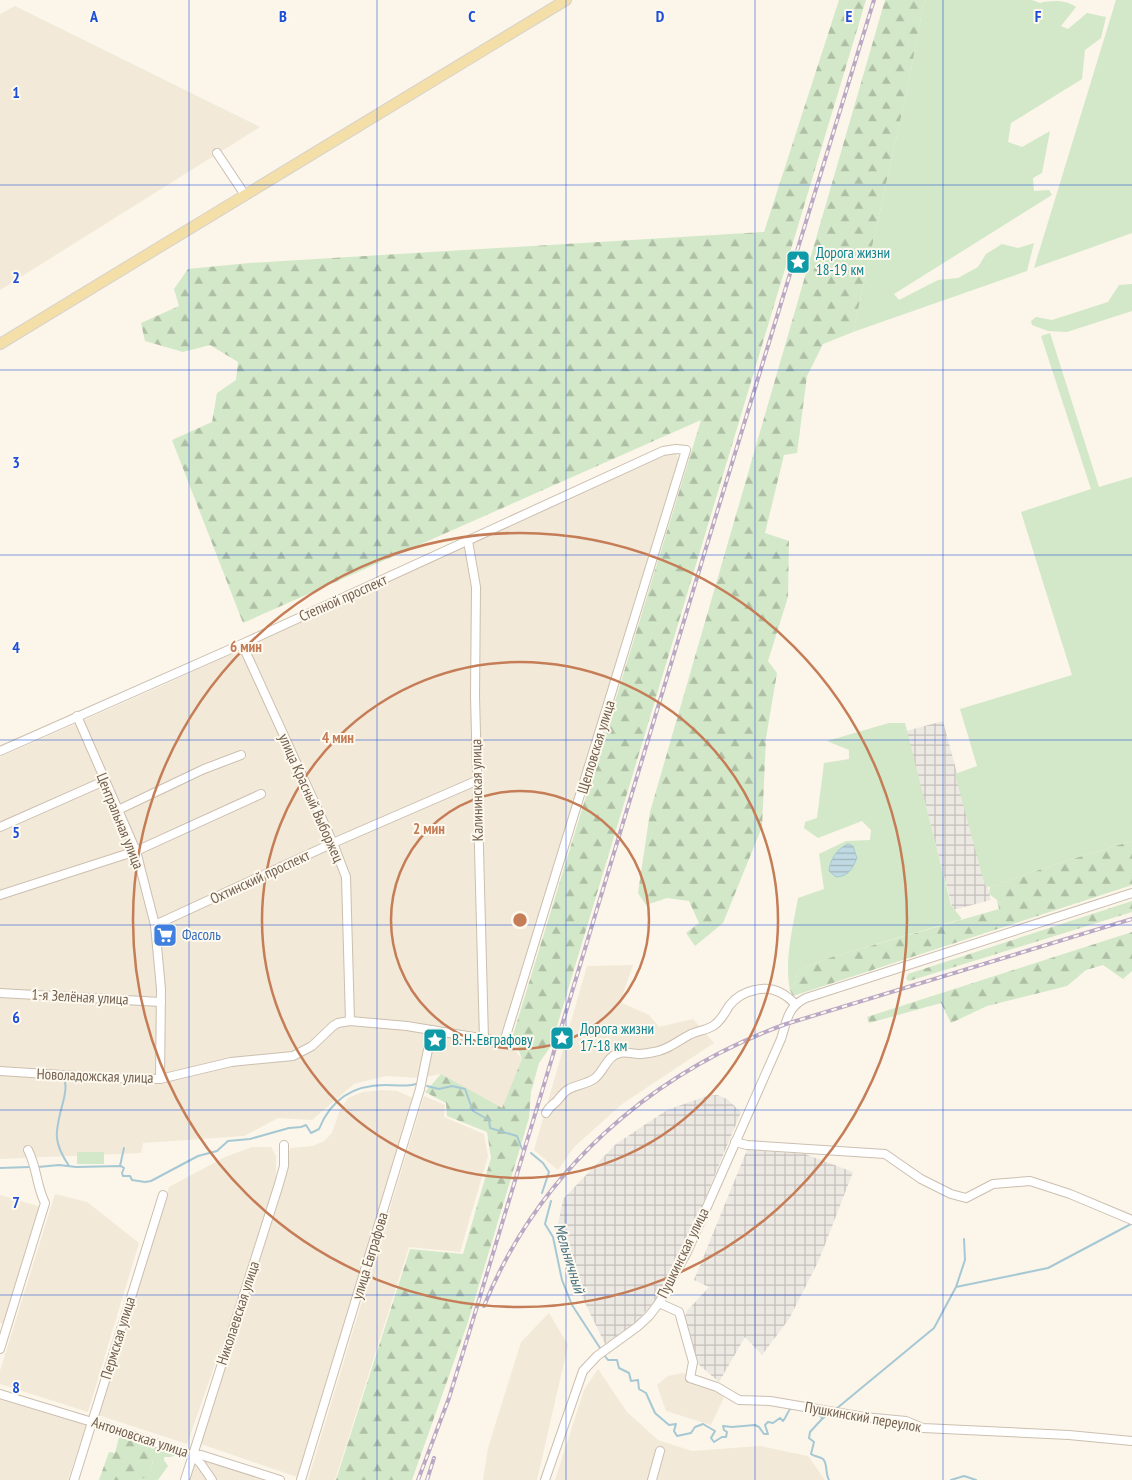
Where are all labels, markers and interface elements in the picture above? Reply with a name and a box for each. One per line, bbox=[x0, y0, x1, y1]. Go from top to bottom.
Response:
text: A bbox=[89, 6, 99, 26]
text: B bbox=[279, 6, 287, 26]
text: C bbox=[468, 6, 476, 26]
text: D bbox=[656, 6, 665, 26]
text: E bbox=[846, 6, 853, 26]
text: F bbox=[1035, 6, 1042, 26]
text: 1 bbox=[12, 82, 20, 102]
place label: Дорога жизни 18-19 км bbox=[816, 243, 890, 279]
place icon: Дорога жизни 18-19 км bbox=[785, 249, 811, 275]
text: 2 bbox=[12, 267, 20, 287]
text: 3 bbox=[12, 452, 20, 472]
street label: Степной проспект bbox=[296, 570, 390, 625]
text: 4 bbox=[12, 637, 20, 657]
text: 6 мин bbox=[230, 637, 262, 656]
street label: Щегловская улица bbox=[572, 698, 619, 796]
text: 4 мин bbox=[322, 728, 354, 747]
street label: улица Красный Выборжец bbox=[275, 730, 349, 865]
street label: Калининская улица bbox=[466, 739, 487, 841]
street label: Центральная улица bbox=[93, 770, 148, 872]
text: 2 мин bbox=[413, 819, 445, 838]
text: 5 bbox=[12, 822, 20, 842]
street label: Охтинский проспект bbox=[207, 845, 313, 908]
centre of rings bbox=[511, 911, 529, 929]
supermarket icon: Фасоль bbox=[152, 922, 178, 948]
place label: Фасоль bbox=[182, 925, 221, 944]
street label: 1-я Зелёная улица bbox=[31, 984, 129, 1009]
text: 6 bbox=[12, 1007, 20, 1027]
place label: Дорога жизни 17-18 км bbox=[580, 1019, 654, 1055]
place icon: Дорога жизни 17-18 км bbox=[549, 1025, 575, 1051]
place icon: В. Н. Евграфову bbox=[422, 1027, 448, 1053]
place label: В. Н. Евграфову bbox=[452, 1030, 533, 1049]
street label: Новоладожская улица bbox=[36, 1064, 154, 1087]
text: 7 bbox=[12, 1192, 20, 1212]
street label: Пушкинская улица bbox=[652, 1204, 713, 1301]
street label: улица Евграфова bbox=[347, 1210, 392, 1302]
water label: Мельничный bbox=[550, 1221, 591, 1297]
street label: Николаевская улица bbox=[212, 1259, 263, 1367]
street label: Пермская улица bbox=[96, 1294, 139, 1381]
text: 8 bbox=[12, 1377, 20, 1397]
street label: Пушкинский переулок bbox=[803, 1397, 923, 1436]
street label: Антоновская улица bbox=[89, 1412, 191, 1461]

